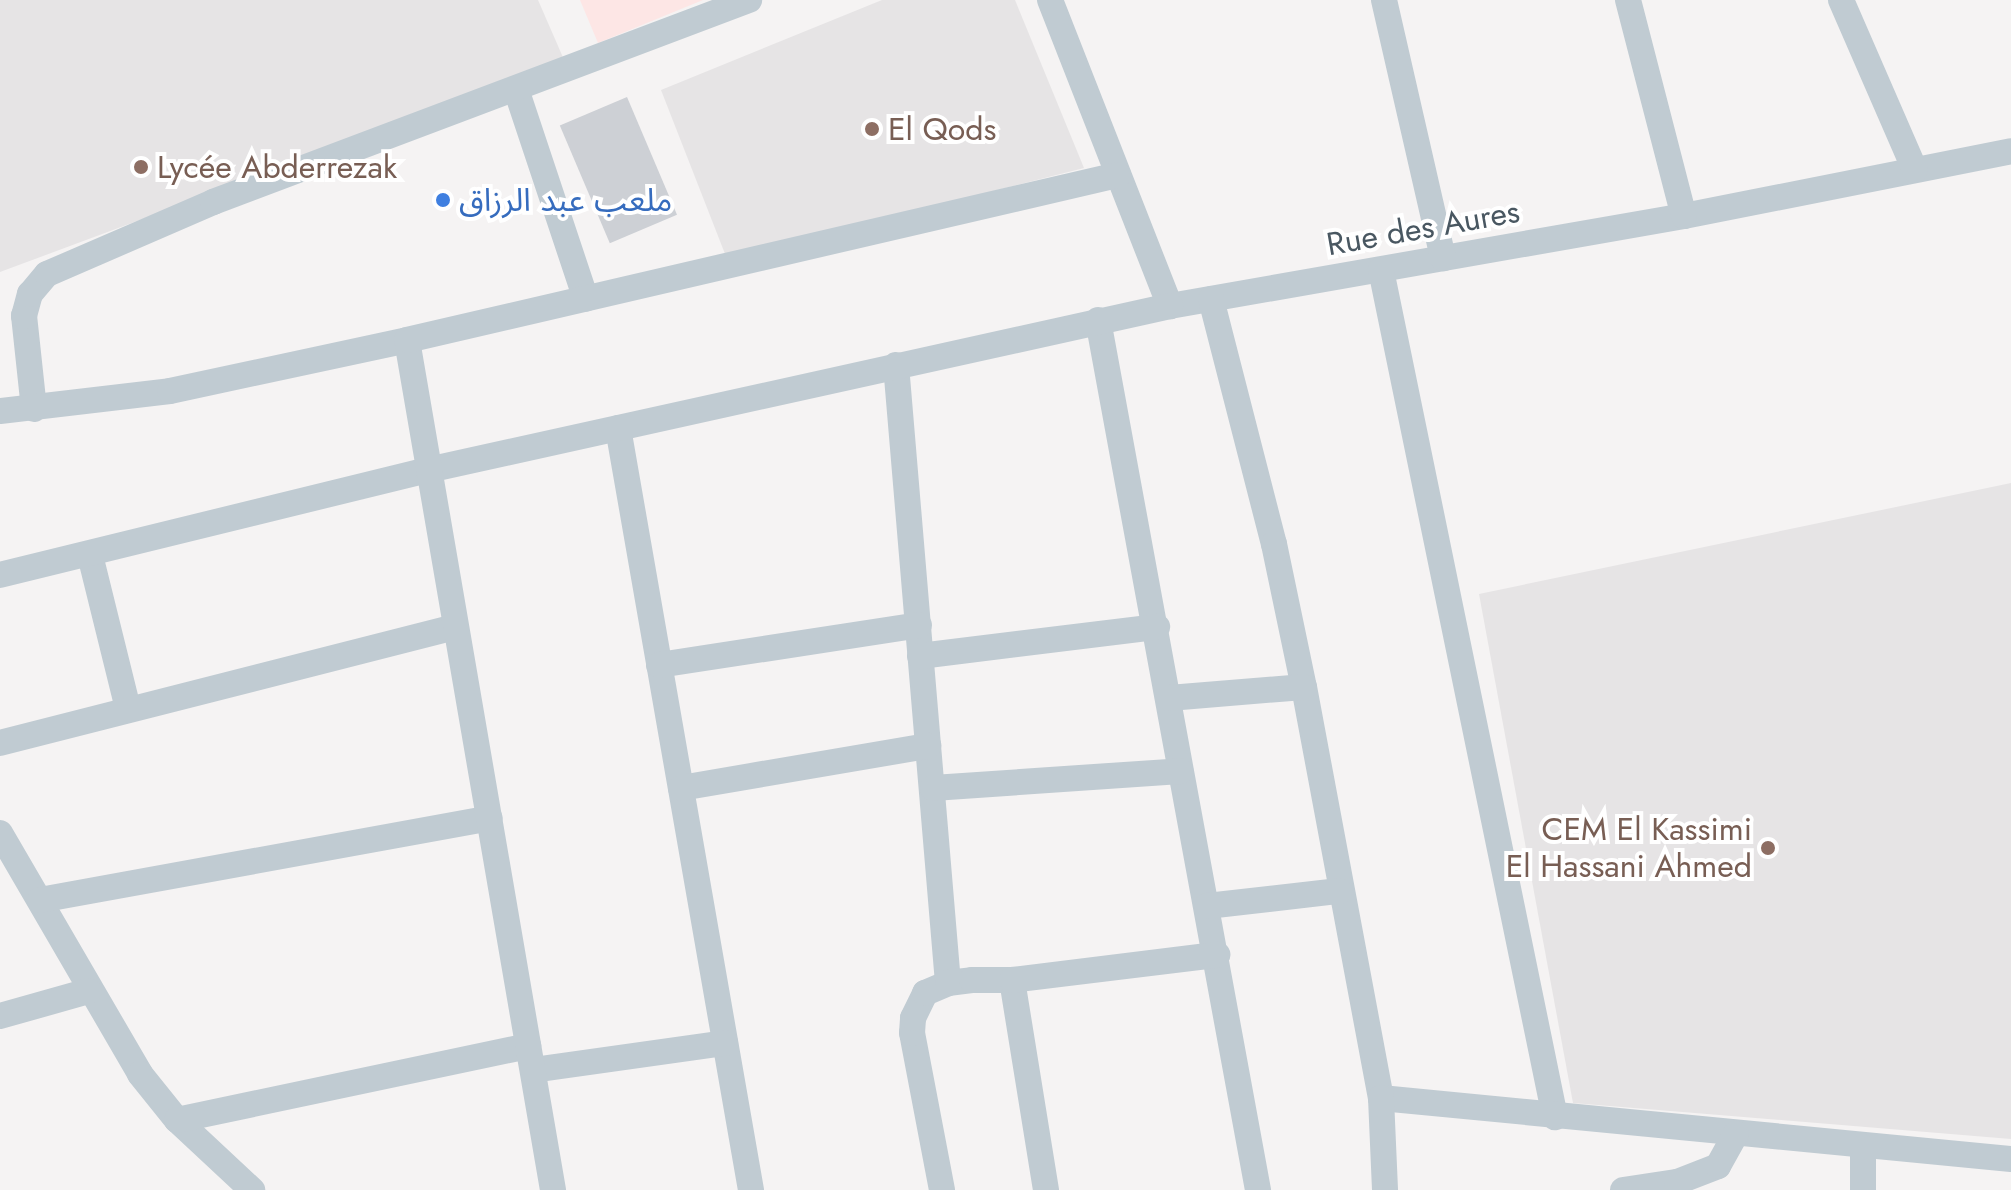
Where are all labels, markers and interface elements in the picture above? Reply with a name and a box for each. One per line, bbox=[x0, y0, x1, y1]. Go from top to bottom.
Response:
place label: El Qods bbox=[888, 110, 996, 148]
marker: El Qods bbox=[863, 120, 881, 138]
place label: Lycée Abderrezak bbox=[157, 148, 397, 186]
marker: Lycée Abderrezak bbox=[132, 158, 150, 176]
place label: ملعب عبد الرزاق bbox=[459, 181, 672, 219]
marker: ملعب عبد الرزاق bbox=[434, 191, 452, 209]
street label: Rue des Aures bbox=[1324, 192, 1522, 264]
place label: CEM El Kassimi El Hassani Ahmed bbox=[1506, 811, 1752, 886]
marker: CEM El Kassimi El Hassani Ahmed bbox=[1759, 839, 1777, 857]

